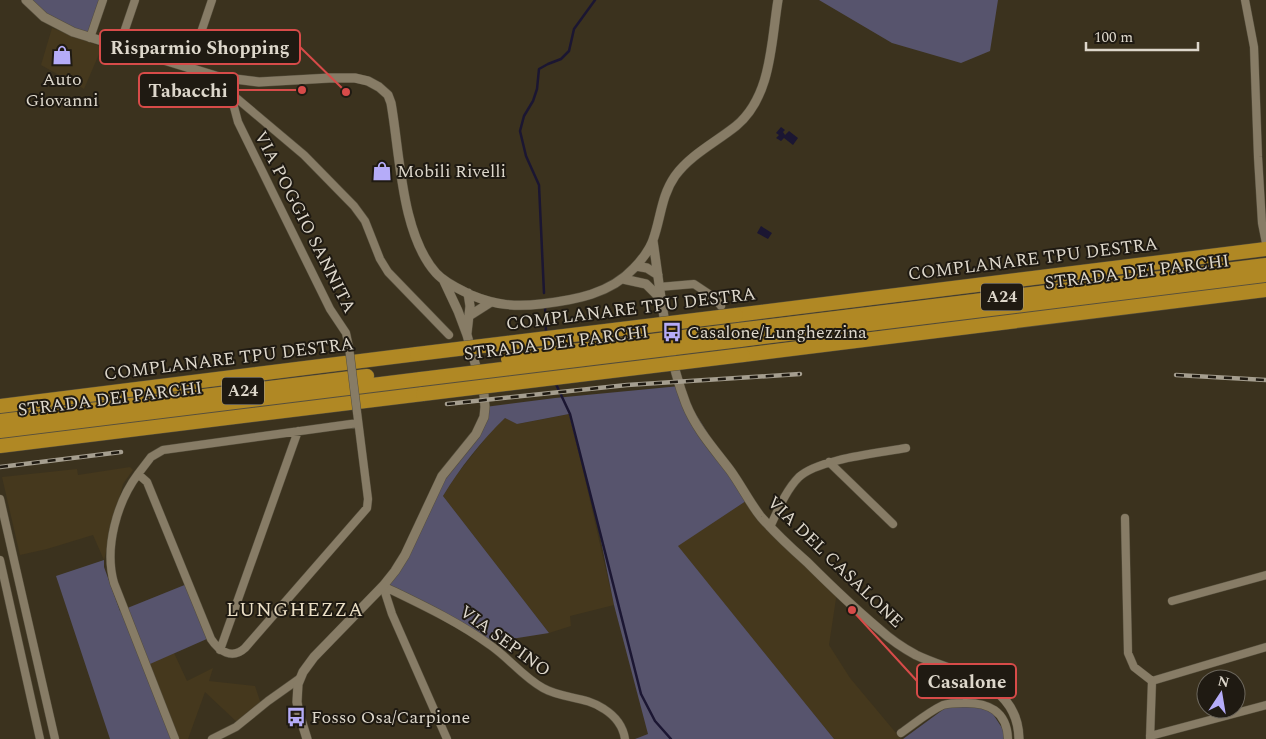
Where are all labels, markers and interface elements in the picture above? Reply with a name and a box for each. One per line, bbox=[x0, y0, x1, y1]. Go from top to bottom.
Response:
scale bar bbox=[1086, 20, 1198, 52]
text: 100 m bbox=[1094, 26, 1133, 49]
callout: Risparmio Shopping bbox=[100, 30, 300, 64]
text: Risparmio Shopping bbox=[110, 34, 290, 63]
shop icon: Auto Giovanni bbox=[51, 44, 73, 66]
place label: Auto Giovanni bbox=[25, 66, 99, 114]
callout: Tabacchi bbox=[139, 73, 238, 107]
text: Tabacchi bbox=[148, 77, 228, 106]
street label: VIA POGGIO SANNITA bbox=[247, 126, 363, 318]
place label: Mobili Rivelli bbox=[397, 158, 506, 185]
shop icon: Mobili Rivelli bbox=[371, 160, 393, 182]
street label: COMPLANARE TPU DESTRA bbox=[907, 230, 1159, 288]
street label: STRADA DEI PARCHI bbox=[1043, 247, 1231, 297]
street label: COMPLANARE TPU DESTRA bbox=[505, 280, 757, 338]
road number: A24 bbox=[981, 284, 1023, 310]
street label: STRADA DEI PARCHI bbox=[462, 318, 650, 368]
place label: Casalone/Lunghezzina bbox=[687, 319, 867, 346]
bus stop icon: Casalone/Lunghezzina bbox=[661, 321, 683, 343]
street label: COMPLANARE TPU DESTRA bbox=[103, 330, 355, 388]
street label: STRADA DEI PARCHI bbox=[16, 374, 204, 424]
road number: A24 bbox=[222, 378, 264, 404]
street label: VIA DEL CASALONE bbox=[761, 489, 909, 635]
district label: LUNGHEZZA bbox=[226, 595, 364, 625]
street label: VIA SEPINO bbox=[454, 599, 556, 683]
callout: Casalone bbox=[917, 664, 1016, 698]
text: Casalone bbox=[927, 668, 1007, 697]
north arrow bbox=[1196, 669, 1246, 719]
text: N bbox=[1216, 670, 1231, 693]
place label: Fosso Osa/Carpione bbox=[311, 704, 470, 731]
bus stop icon: Fosso Osa/Carpione bbox=[285, 706, 307, 728]

